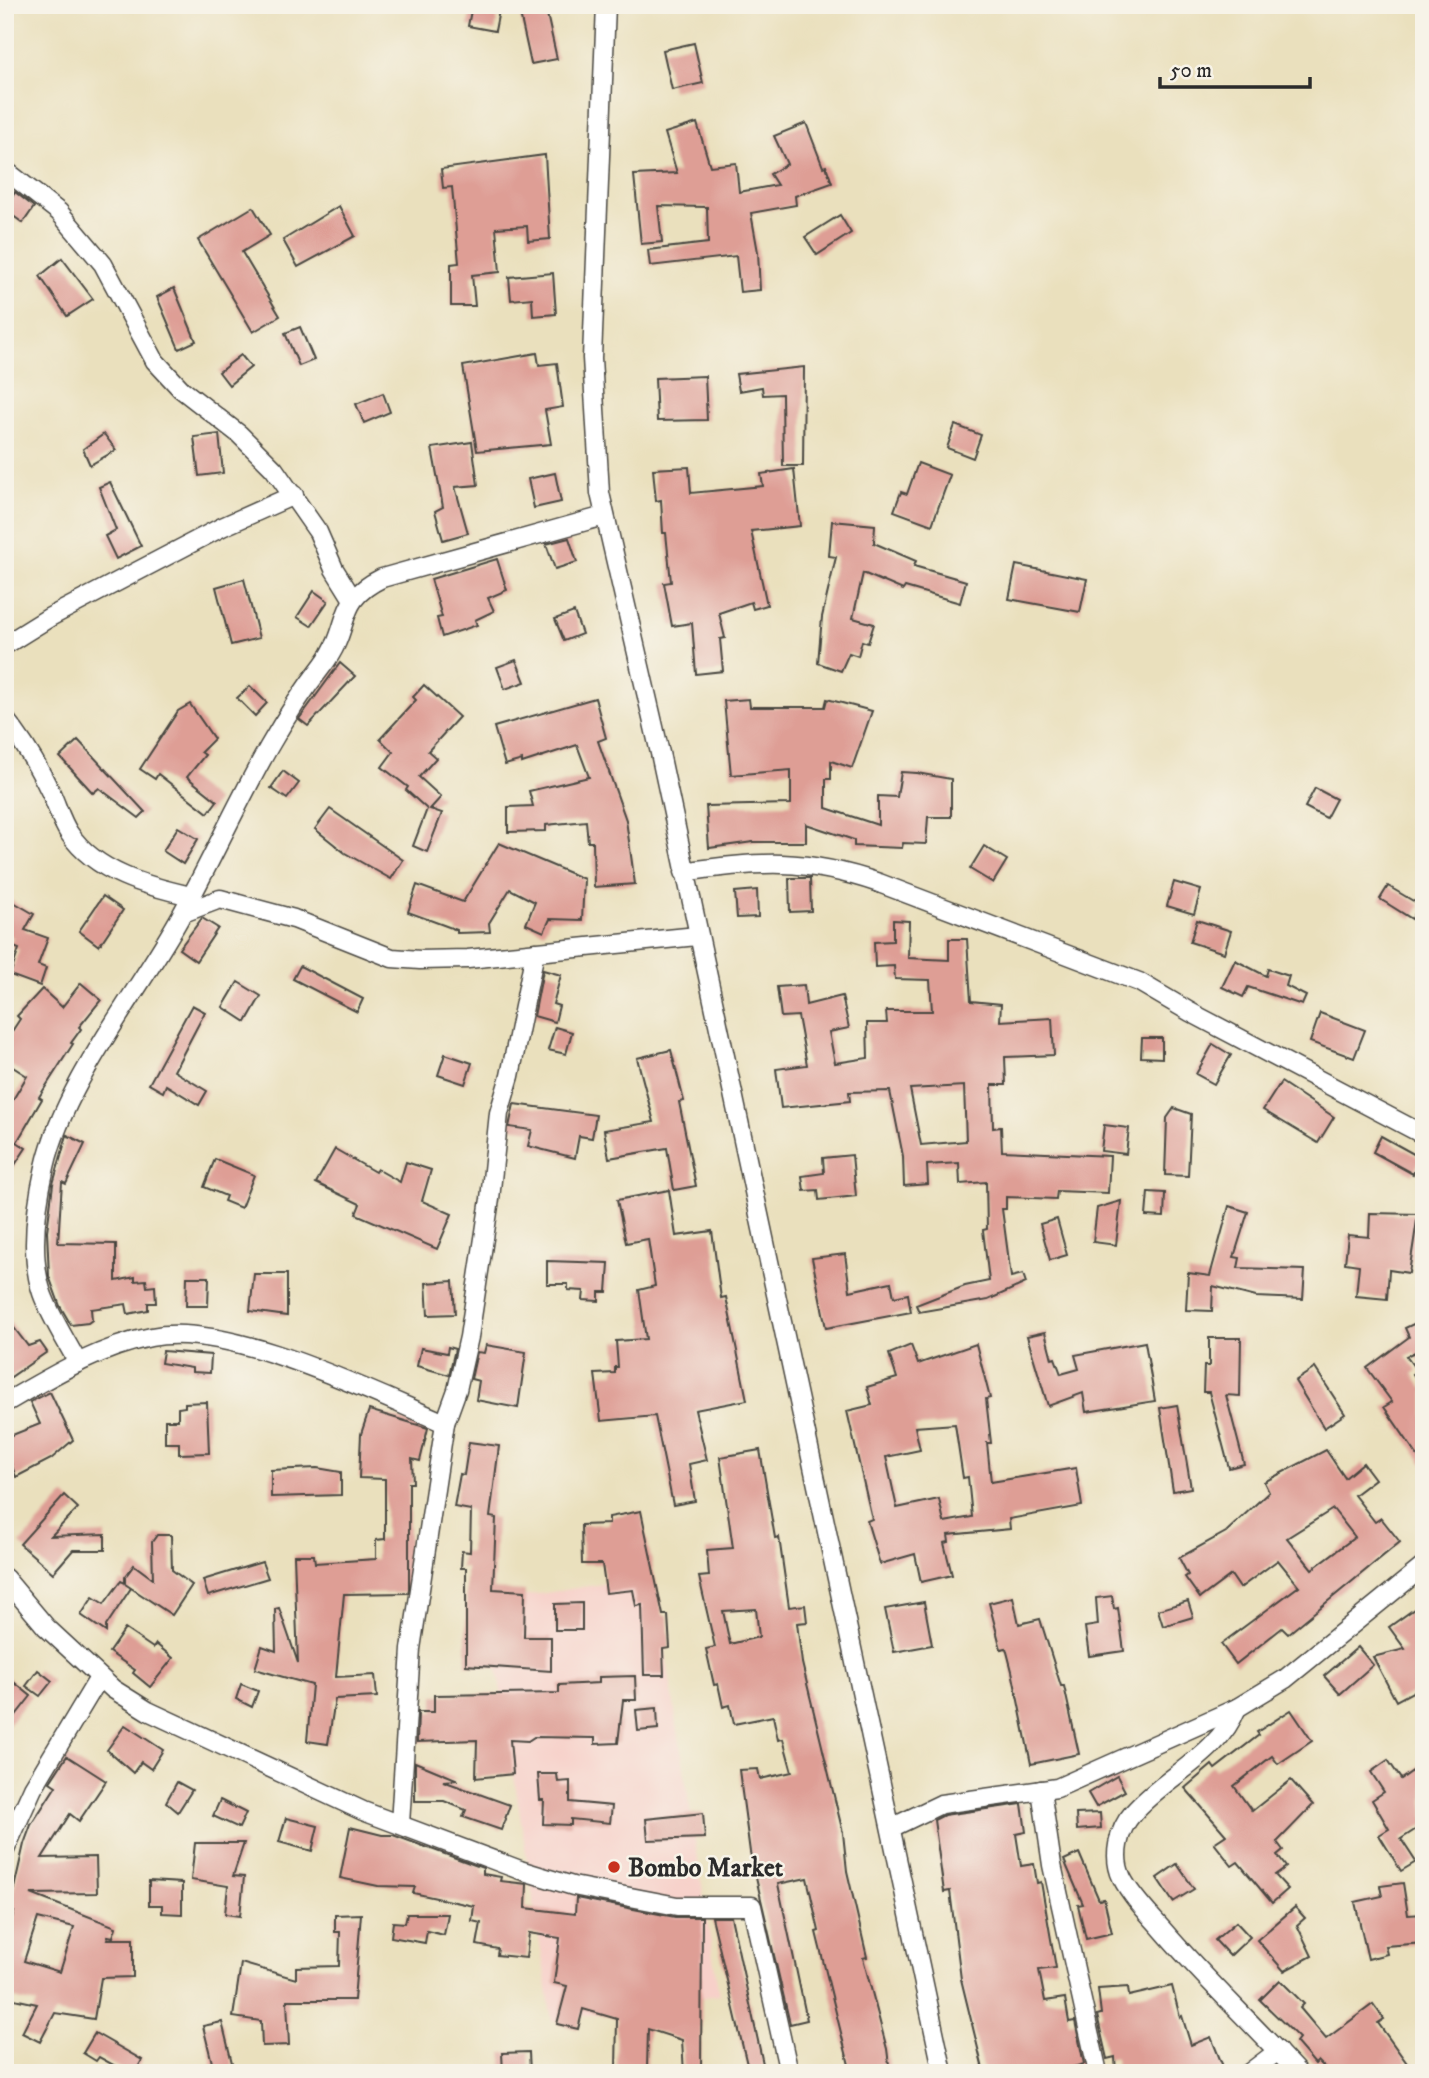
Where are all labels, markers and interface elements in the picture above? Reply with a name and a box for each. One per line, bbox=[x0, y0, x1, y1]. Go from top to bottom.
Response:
scale bar bbox=[1160, 46, 1310, 90]
text: 50 m bbox=[1170, 58, 1212, 84]
place label: Bombo Market bbox=[628, 1852, 784, 1885]
marker: Bombo Market bbox=[606, 1859, 622, 1875]

